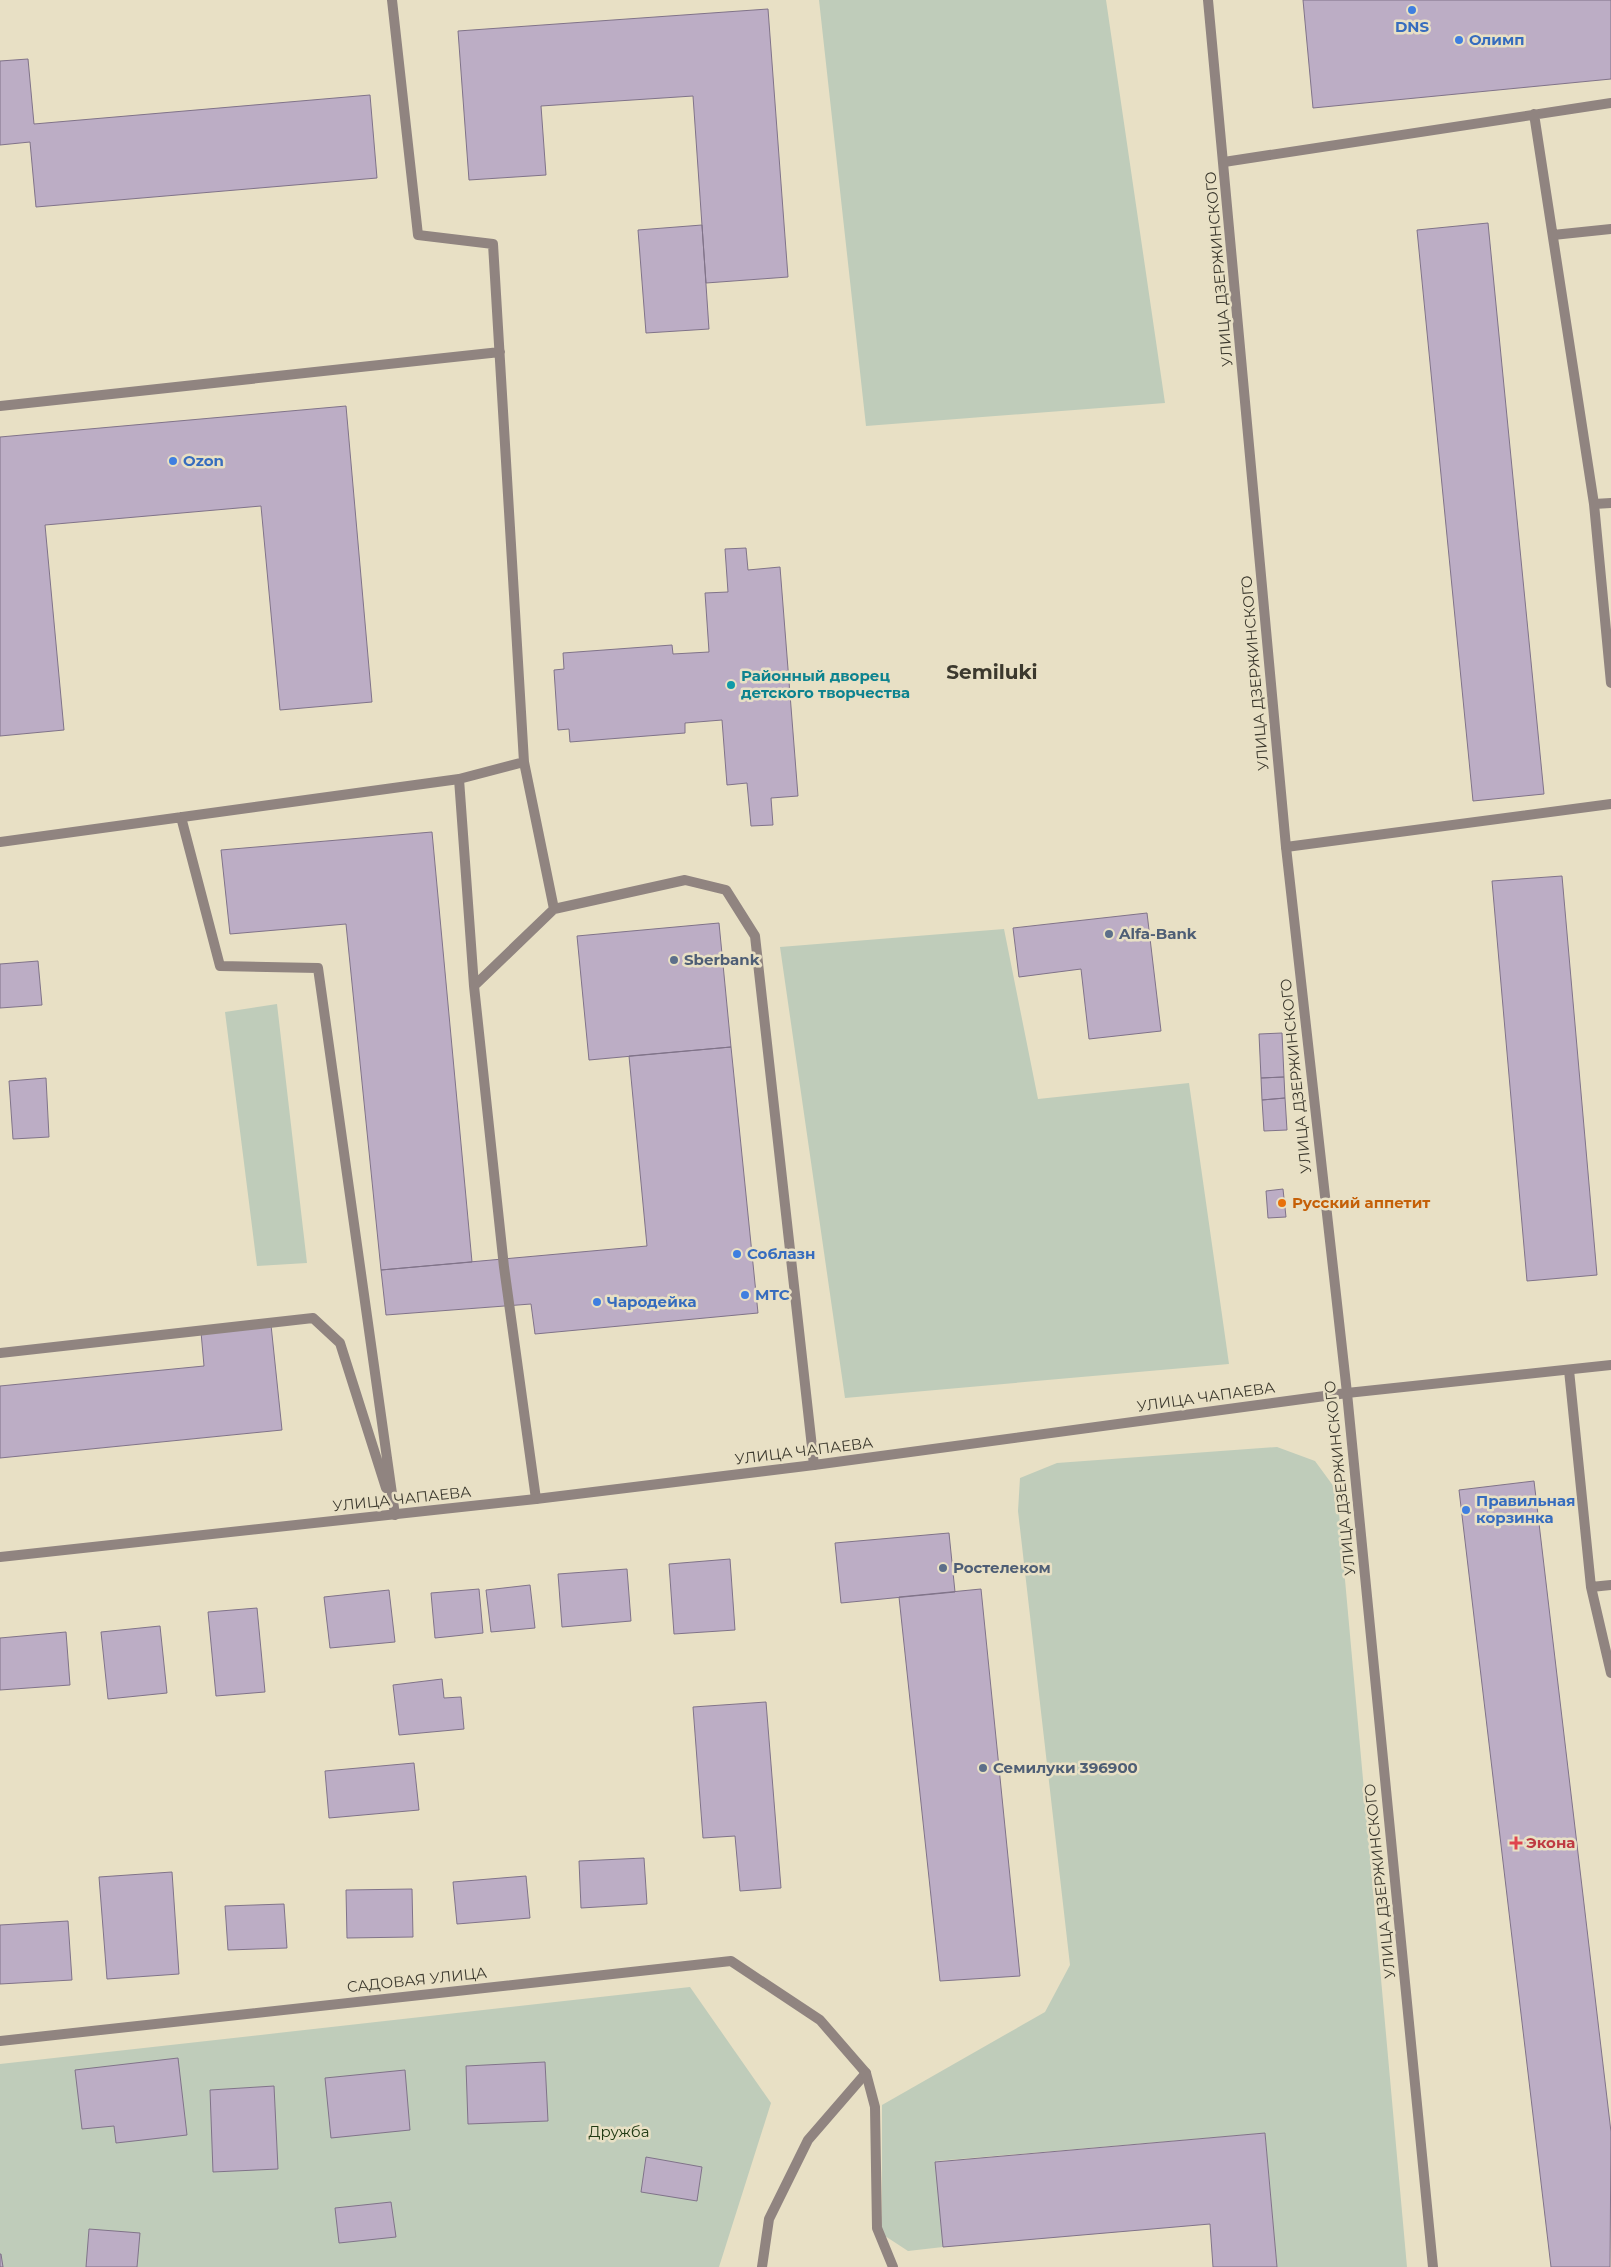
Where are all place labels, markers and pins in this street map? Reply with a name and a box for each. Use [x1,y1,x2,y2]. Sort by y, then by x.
marker: DNS [1406,4,1418,16]
place label: DNS [1395,17,1429,36]
place label: Олимп [1469,30,1525,49]
marker: Олимп [1453,34,1465,46]
place label: Ozon [183,451,224,470]
marker: Ozon [167,455,179,467]
place label: Районный дворец детского творчества [741,666,910,702]
marker: Районный дворец детского творчества [725,679,737,691]
place label: Alfa-Bank [1118,924,1197,943]
marker: Alfa-Bank [1103,928,1115,940]
place label: Sberbank [684,950,760,969]
marker: Sberbank [668,954,680,966]
place label: Русский аппетит [1292,1193,1430,1212]
marker: Русский аппетит [1276,1197,1288,1209]
place label: Соблазн [747,1244,815,1263]
marker: Соблазн [731,1248,743,1260]
place label: МТС [755,1285,790,1304]
marker: МТС [739,1289,751,1301]
place label: Чародейка [607,1292,696,1311]
marker: Чародейка [591,1296,603,1308]
place label: Правильная корзинка [1476,1491,1575,1527]
marker: Правильная корзинка [1460,1504,1472,1516]
place label: Ростелеком [953,1558,1051,1577]
marker: Ростелеком [937,1562,949,1574]
place label: Семилуки 396900 [993,1758,1138,1777]
marker: Семилуки 396900 [977,1762,989,1774]
place label: Экона [1526,1833,1575,1852]
marker: Экона [1510,1837,1522,1849]

